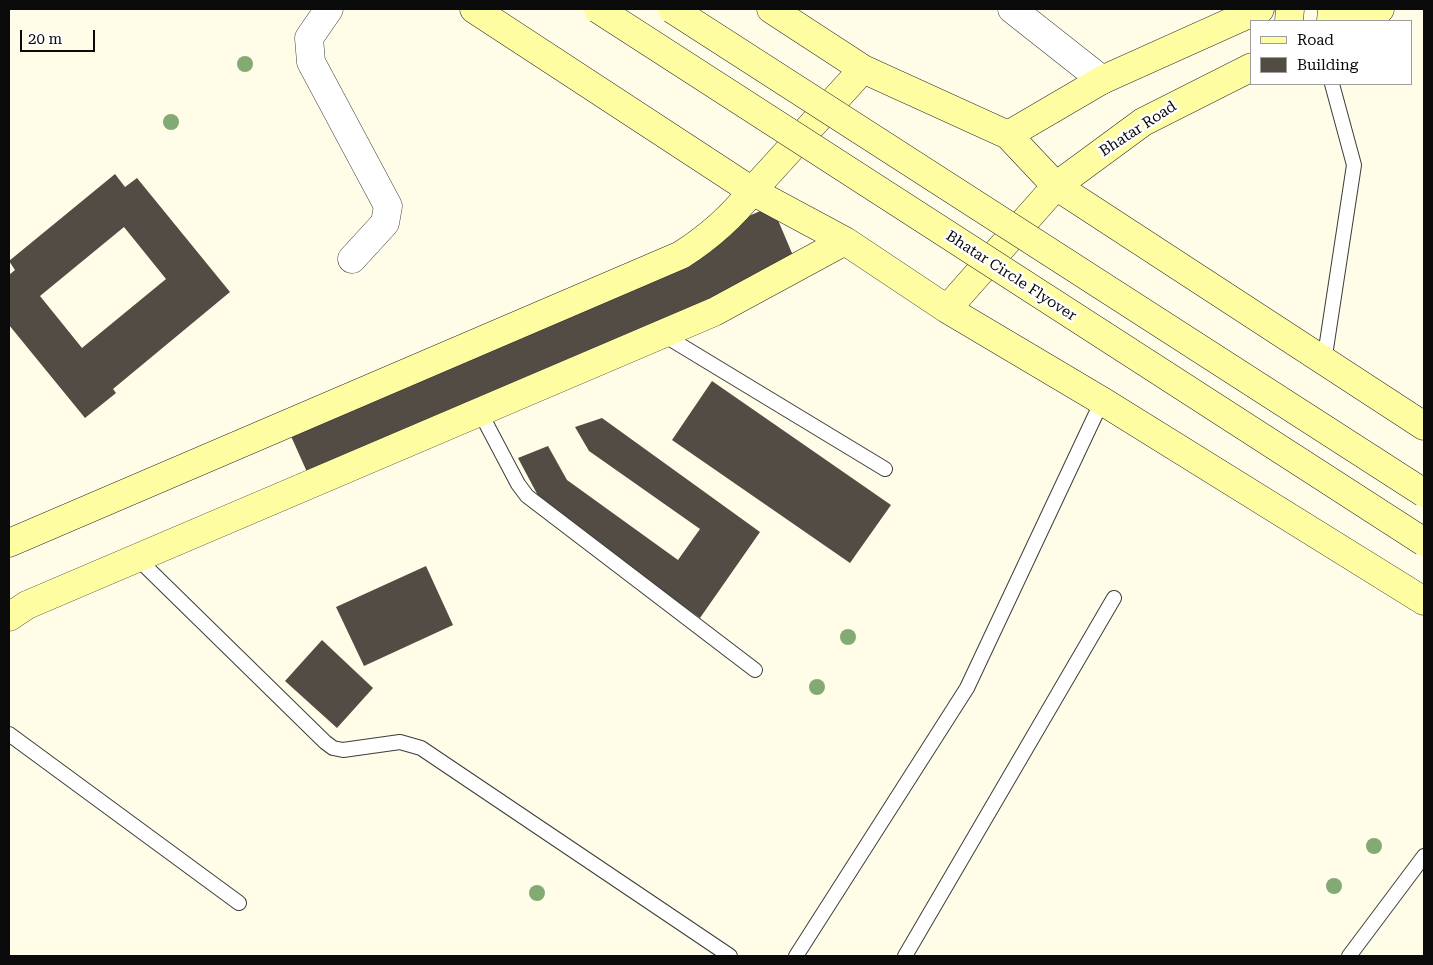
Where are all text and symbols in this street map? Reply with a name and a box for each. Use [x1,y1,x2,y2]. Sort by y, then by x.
scale bar [22,20,98,52]
legend [1250,20,1413,85]
text: 20 m [28,30,62,48]
text: Road [1297,31,1334,49]
text: Building [1297,56,1358,74]
street label: Bhatar Road [1096,97,1180,161]
street label: Bhatar Circle Flyover [942,227,1080,325]

